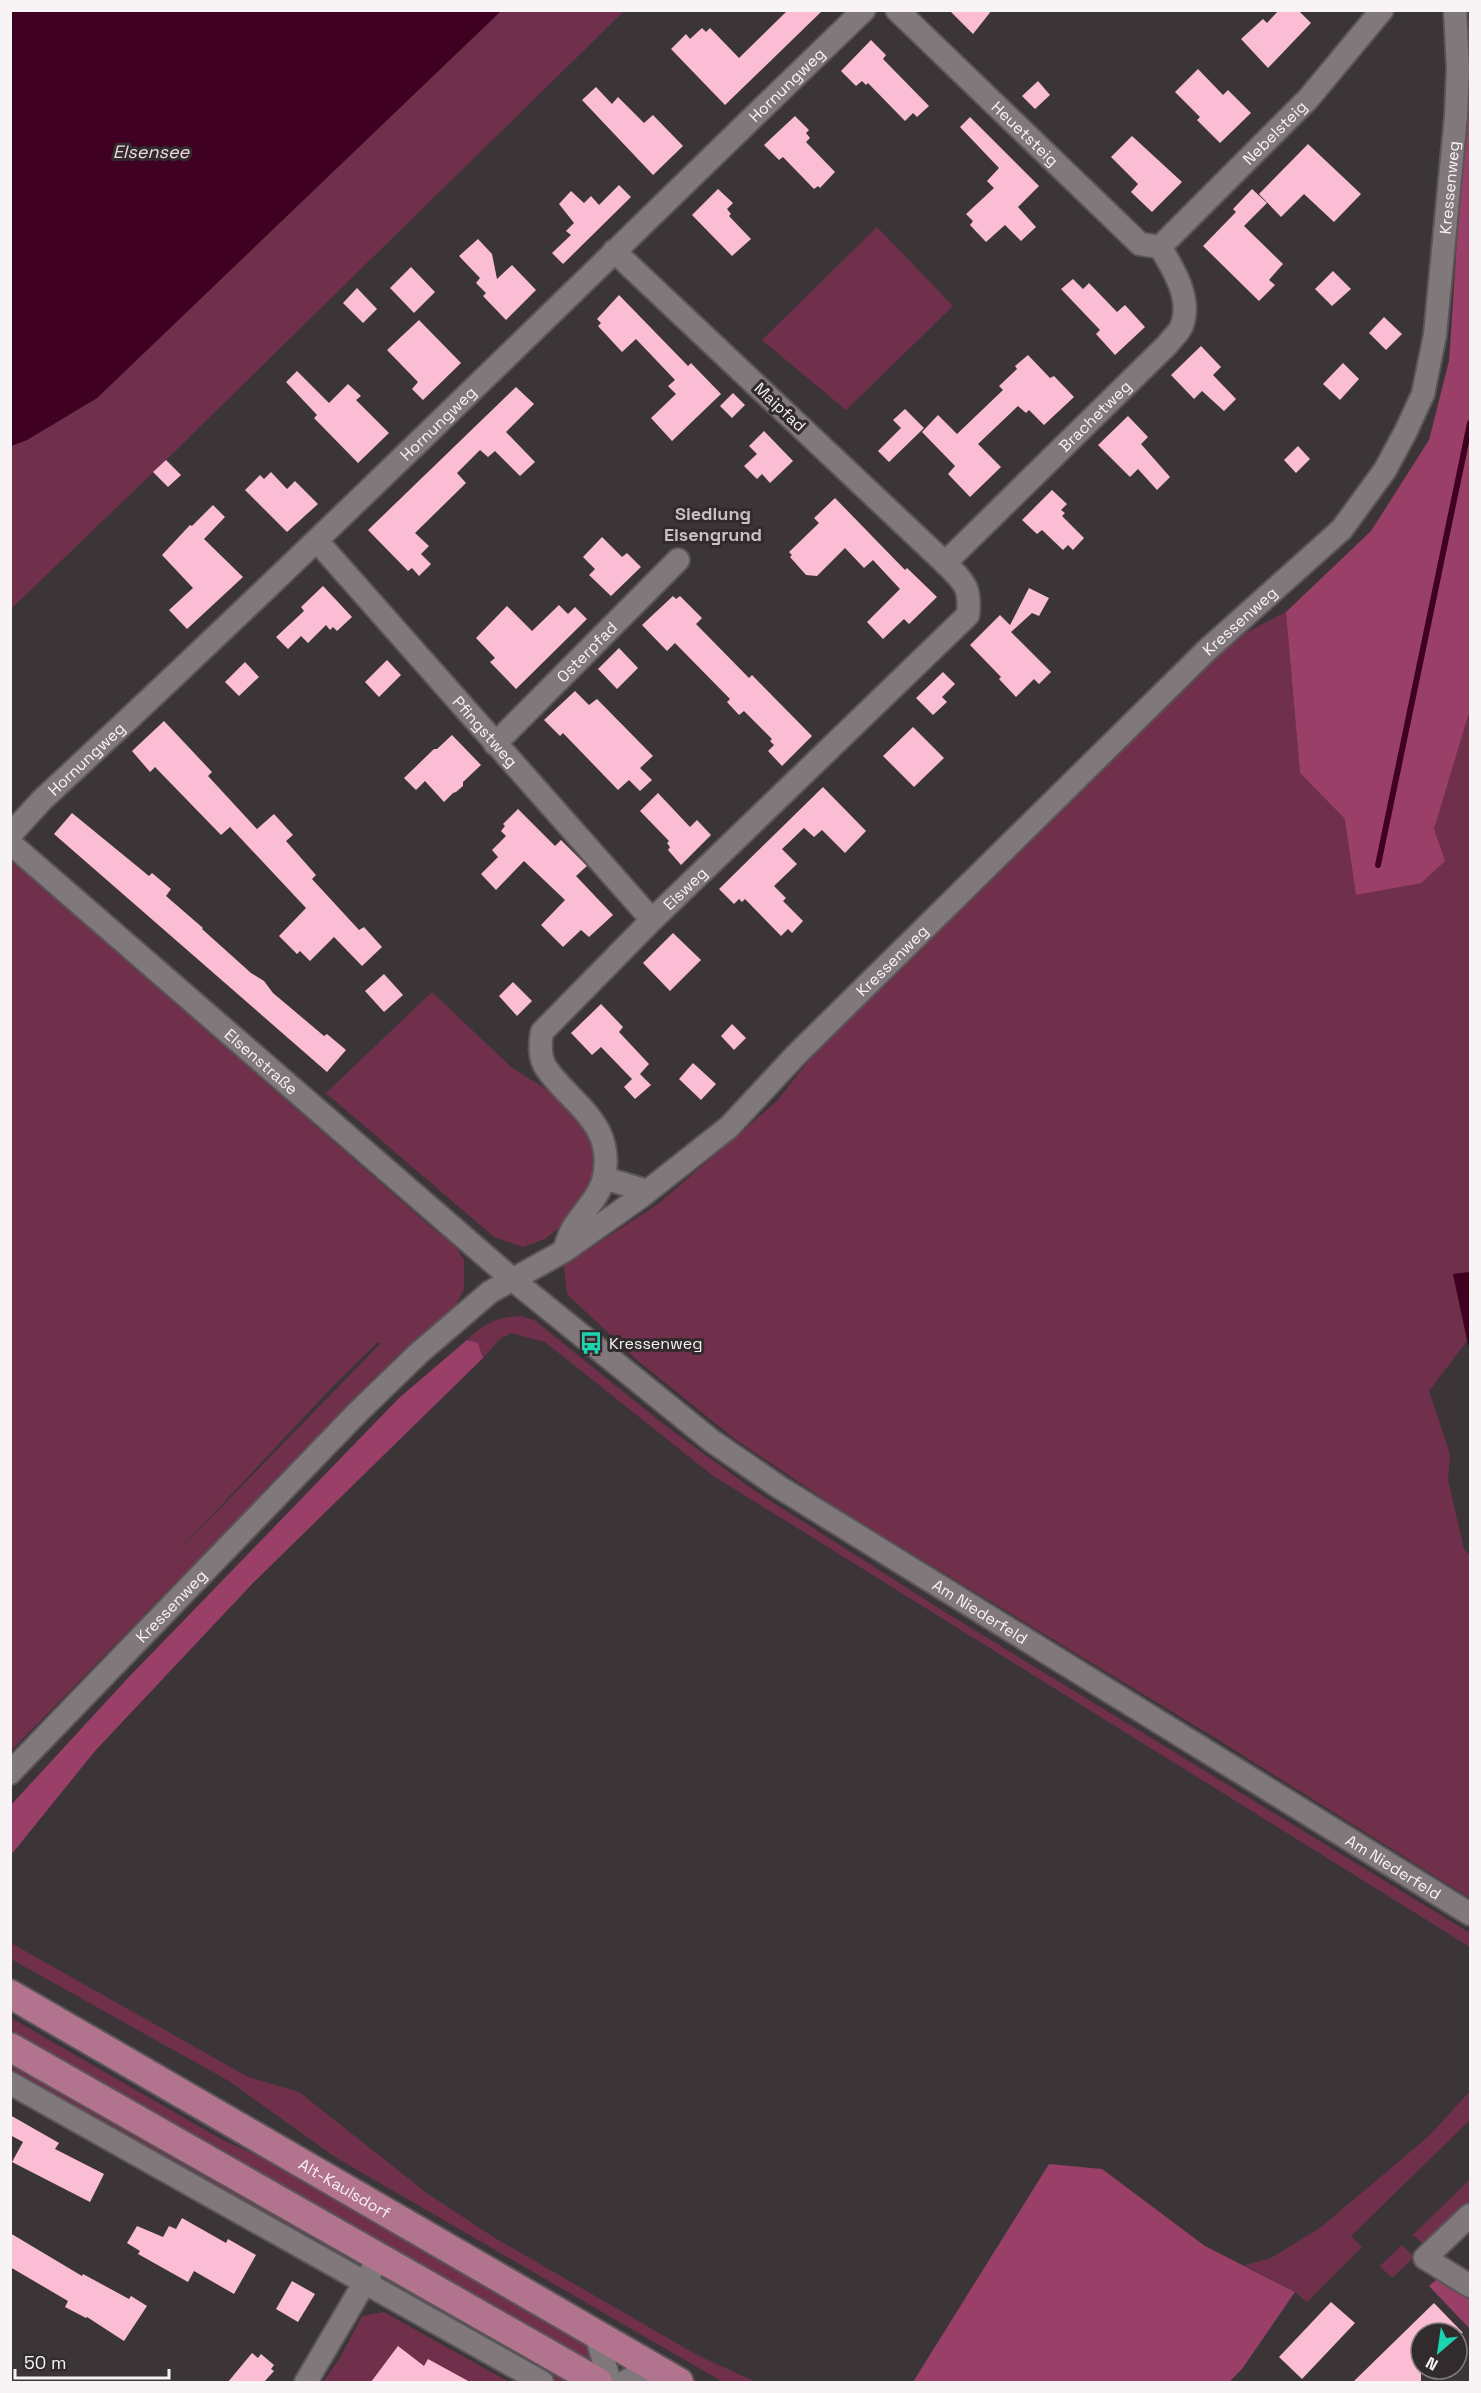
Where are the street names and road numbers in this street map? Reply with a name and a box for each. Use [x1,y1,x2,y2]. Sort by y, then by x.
street label: Hornungweg [744,43,829,127]
street label: Heuetsteig [987,96,1063,171]
street label: Nebelsteig [1238,96,1311,169]
street label: Kressenweg [1434,140,1464,235]
street label: Brachetweg [1054,376,1136,456]
street label: Maipfad [750,378,810,436]
street label: Hornungweg [395,381,481,465]
street label: Kressenweg [1198,582,1281,660]
street label: Osterpfad [552,617,622,687]
street label: Pfingstweg [448,691,522,771]
street label: Hornungweg [43,717,129,800]
street label: Eisweg [658,862,711,915]
street label: Kressenweg [851,920,933,1001]
street label: Elsenstraße [220,1024,303,1099]
street label: Kressenweg [131,1565,211,1647]
street label: Am Niederfeld [929,1574,1032,1649]
street label: Am Niederfeld [1342,1829,1445,1904]
street label: Alt-Kaulsdorf [295,2153,394,2223]

